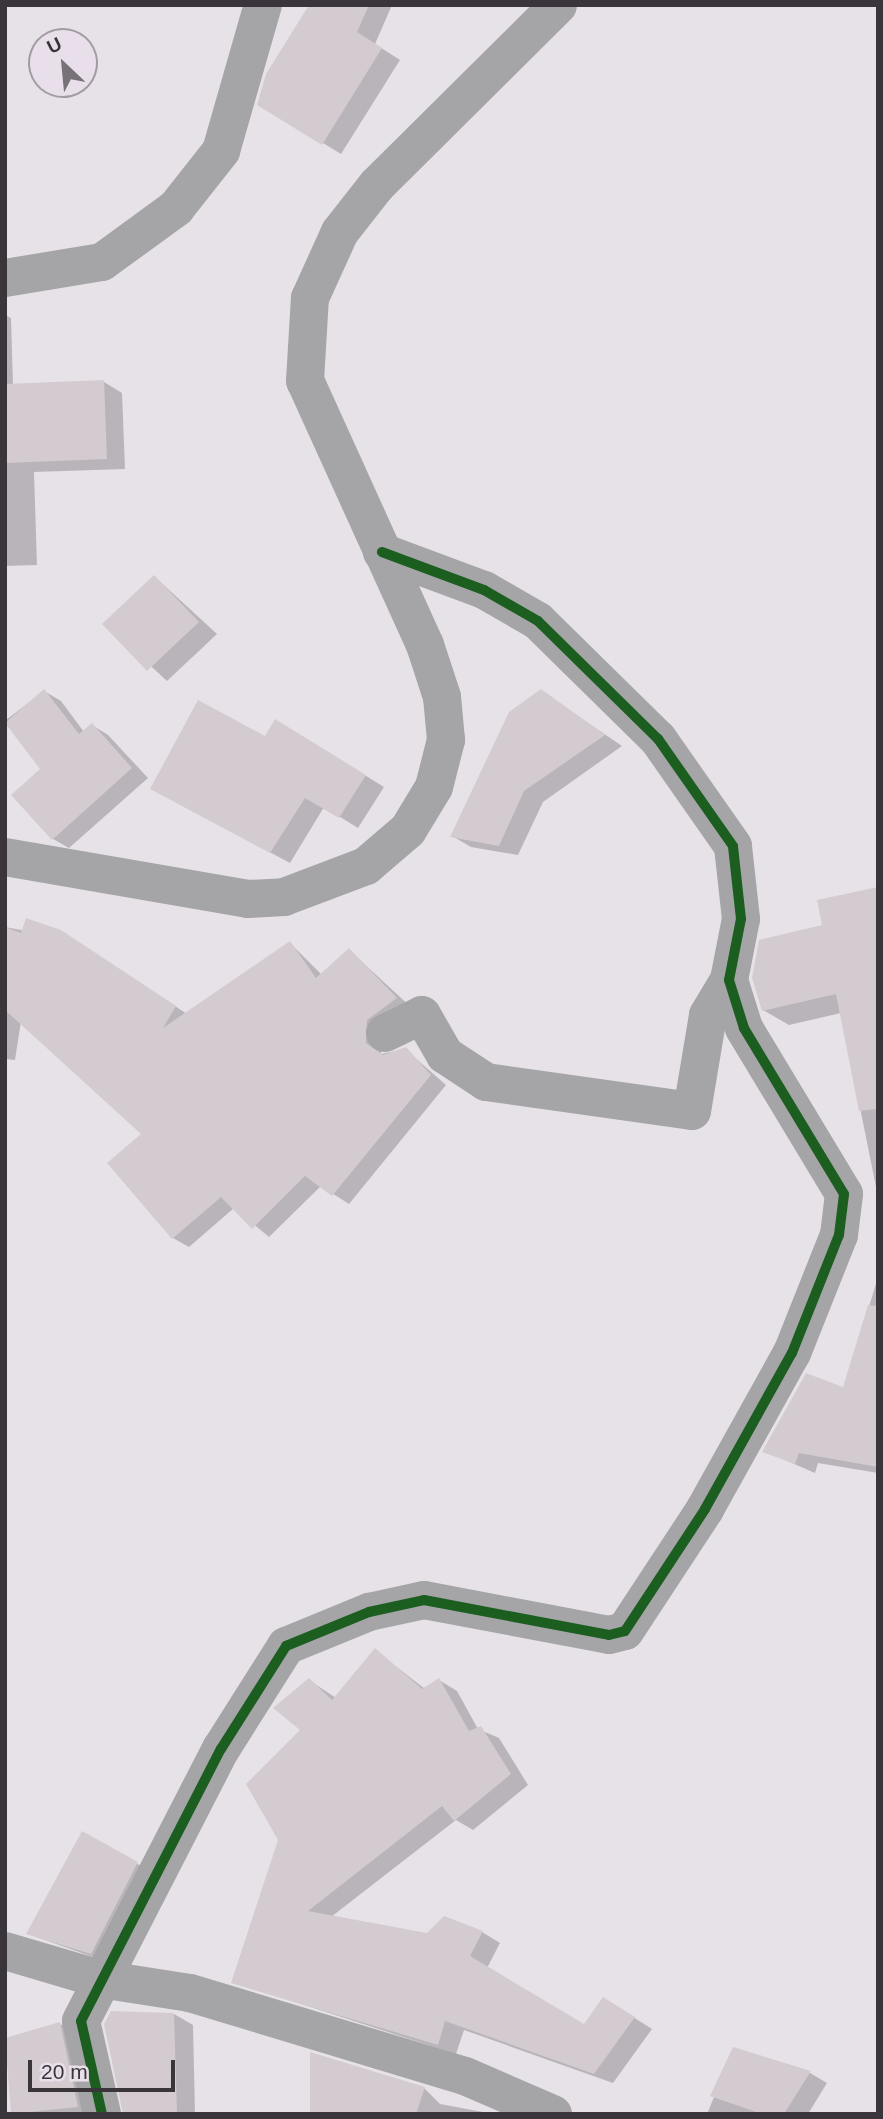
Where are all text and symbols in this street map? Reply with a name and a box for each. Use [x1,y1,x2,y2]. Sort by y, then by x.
north arrow [28,28,98,98]
text: U [44,33,65,58]
scale bar [32,2046,178,2090]
text: 20 m [41,2060,88,2083]

